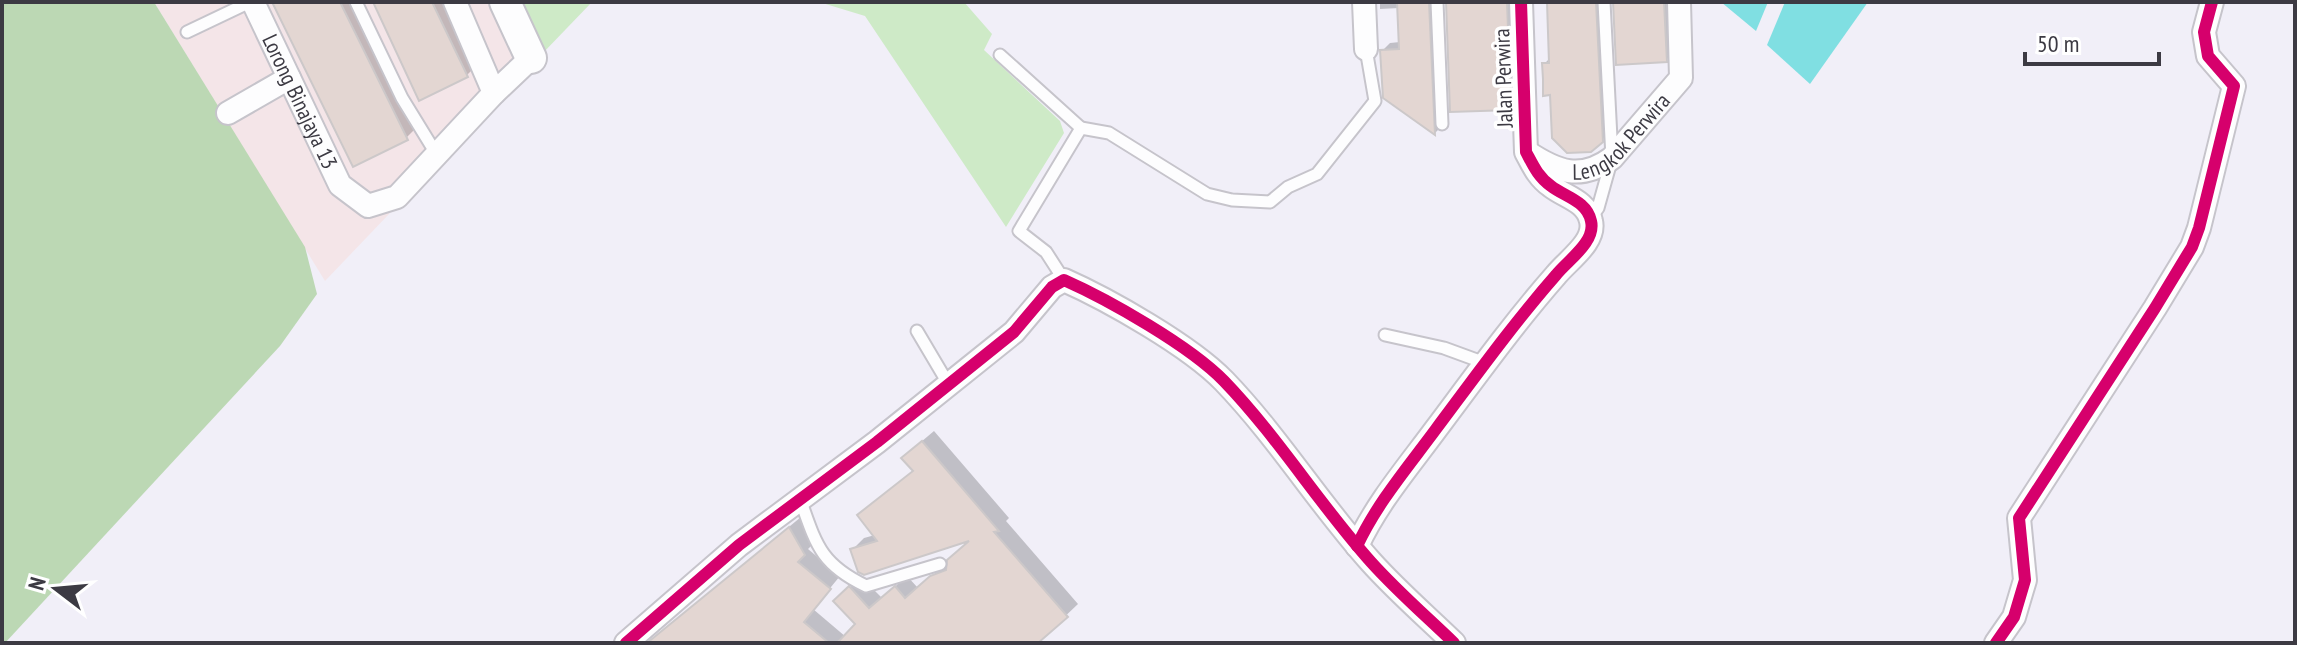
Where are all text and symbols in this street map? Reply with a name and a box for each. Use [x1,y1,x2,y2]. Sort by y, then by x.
scale bar [2025,16,2159,66]
street label: Jalan Perwira [1487,28,1519,129]
text: 50 m [2037,28,2079,59]
street label: Lorong Binajaya 13 [256,29,344,173]
street label: Lengkok Perwira [1572,87,1676,186]
north arrow [16,549,96,629]
text: N [22,574,52,593]

